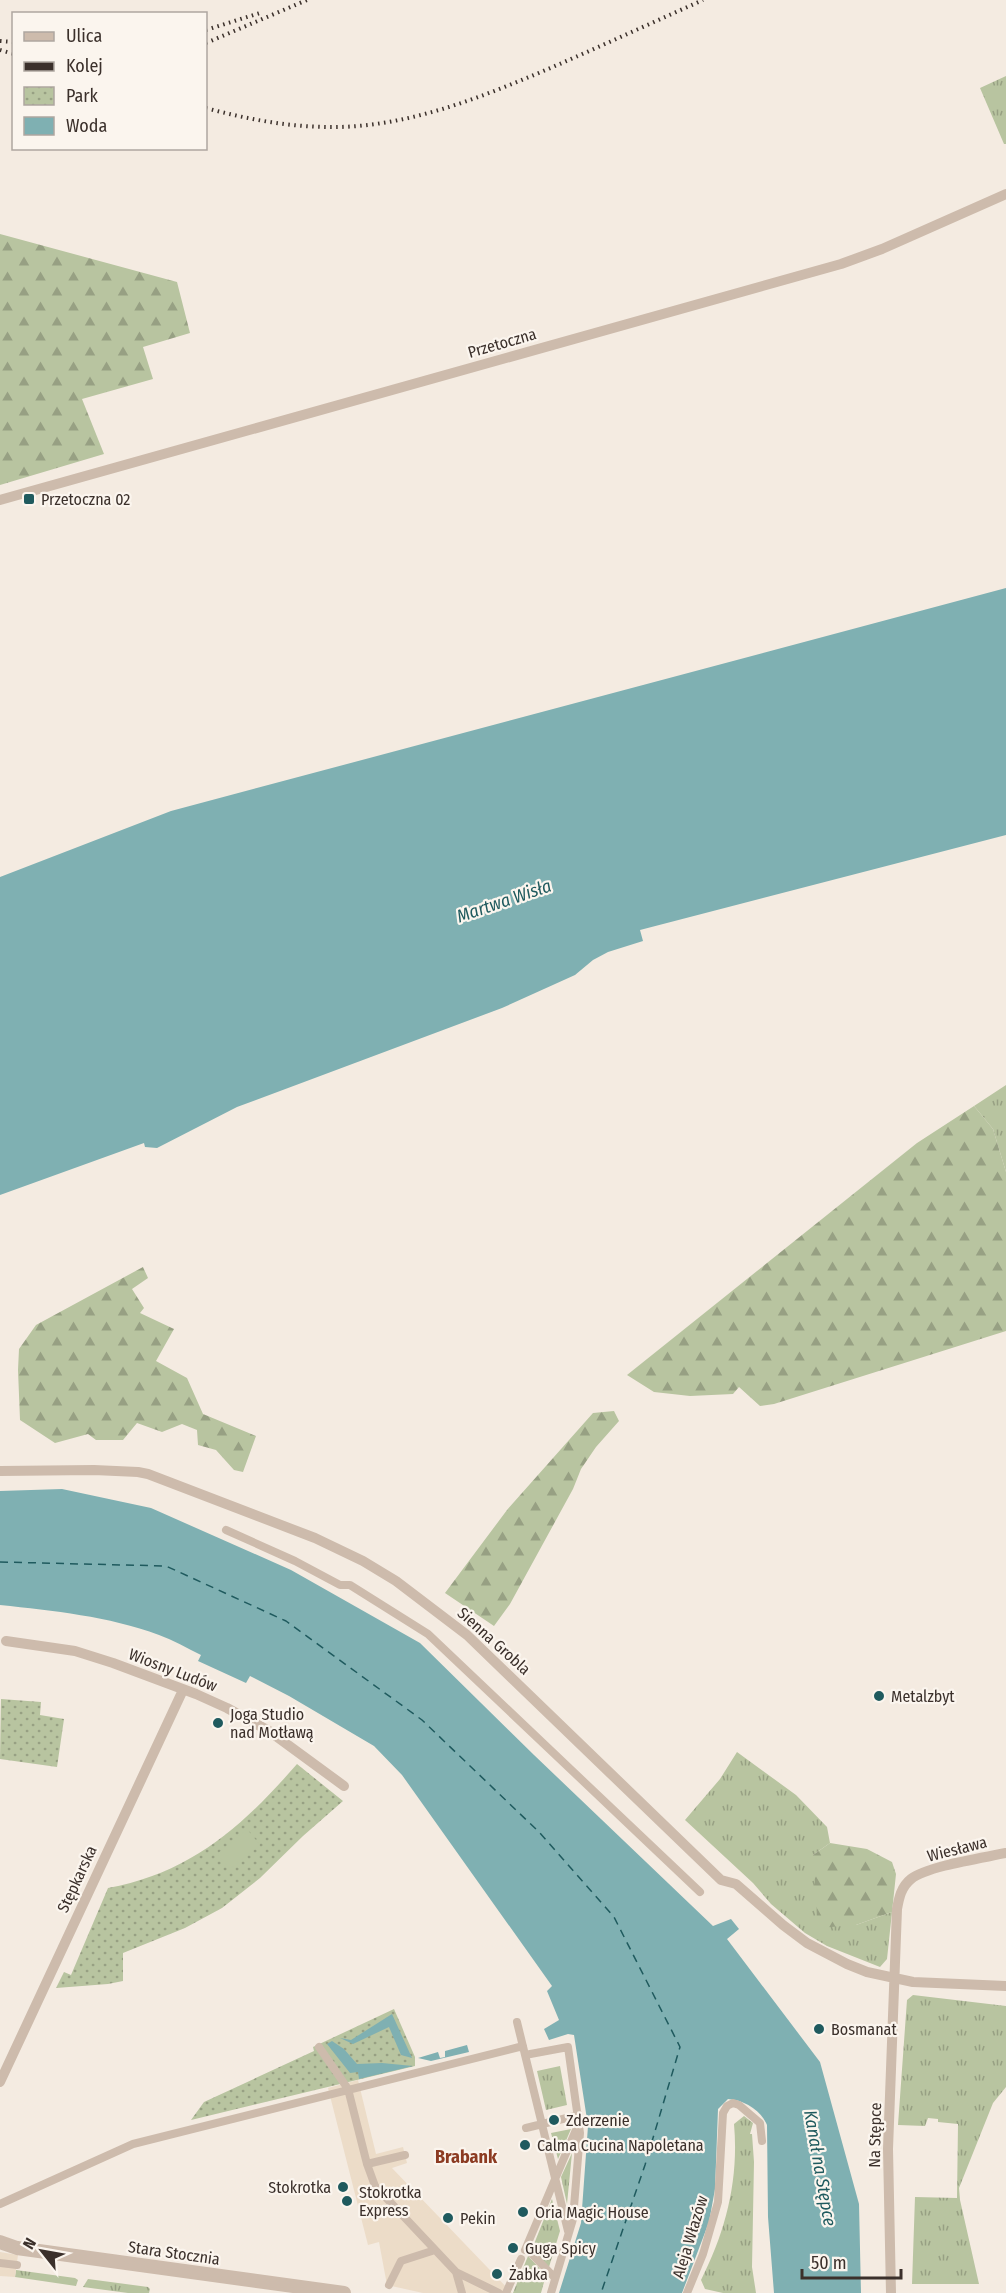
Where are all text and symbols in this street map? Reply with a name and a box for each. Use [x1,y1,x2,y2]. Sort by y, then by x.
legend [12,12,207,150]
text: Ulica [66,25,102,47]
text: Kolej [66,55,103,77]
text: Park [66,85,99,107]
text: Woda [66,115,107,137]
street label: Przetoczna [466,324,539,362]
place label: Przetoczna 02 [41,490,130,509]
marker: Przetoczna 02 [22,492,36,506]
water label: Martwa Wisła [454,875,554,927]
street label: Sienna Grobla [454,1603,534,1679]
street label: Wiosny Ludów [126,1644,220,1696]
place label: Metalzbyt [891,1687,955,1706]
marker: Metalzbyt [872,1689,886,1703]
place label: Joga Studio nad Motławą [230,1705,314,1743]
marker: Joga Studio nad Motławą [211,1716,225,1730]
street label: Wiesława [925,1832,989,1866]
street label: Stępkarska [53,1842,101,1915]
place label: Bosmanat [831,2020,897,2039]
marker: Bosmanat [812,2022,826,2036]
street label: Na Stępce [865,2102,885,2168]
water label: Kanał na Stępce [799,2108,841,2228]
place label: Zderzenie [566,2111,630,2130]
marker: Zderzenie [547,2113,561,2127]
place label: Calma Cucina Napoletana [537,2136,704,2155]
marker: Calma Cucina Napoletana [518,2138,532,2152]
district label: Brabank [435,2146,498,2168]
place label: Stokrotka [268,2178,331,2197]
marker: Stokrotka [336,2180,350,2194]
place label: Stokrotka Express [359,2183,422,2220]
street label: Aleja Włazów [668,2193,712,2281]
marker: Stokrotka Express [340,2194,354,2208]
place label: Oria Magic House [535,2203,649,2222]
marker: Oria Magic House [516,2205,530,2219]
place label: Pekin [460,2209,496,2228]
marker: Pekin [441,2211,455,2225]
north arrow [12,2221,72,2281]
text: N [19,2235,40,2253]
street label: Stara Stocznia [127,2237,221,2269]
place label: Guga Spicy [525,2239,597,2258]
marker: Guga Spicy [506,2241,520,2255]
scale bar [802,2242,901,2280]
text: 50 m [811,2252,847,2274]
place label: Żabka [509,2265,548,2284]
marker: Żabka [490,2267,504,2281]

